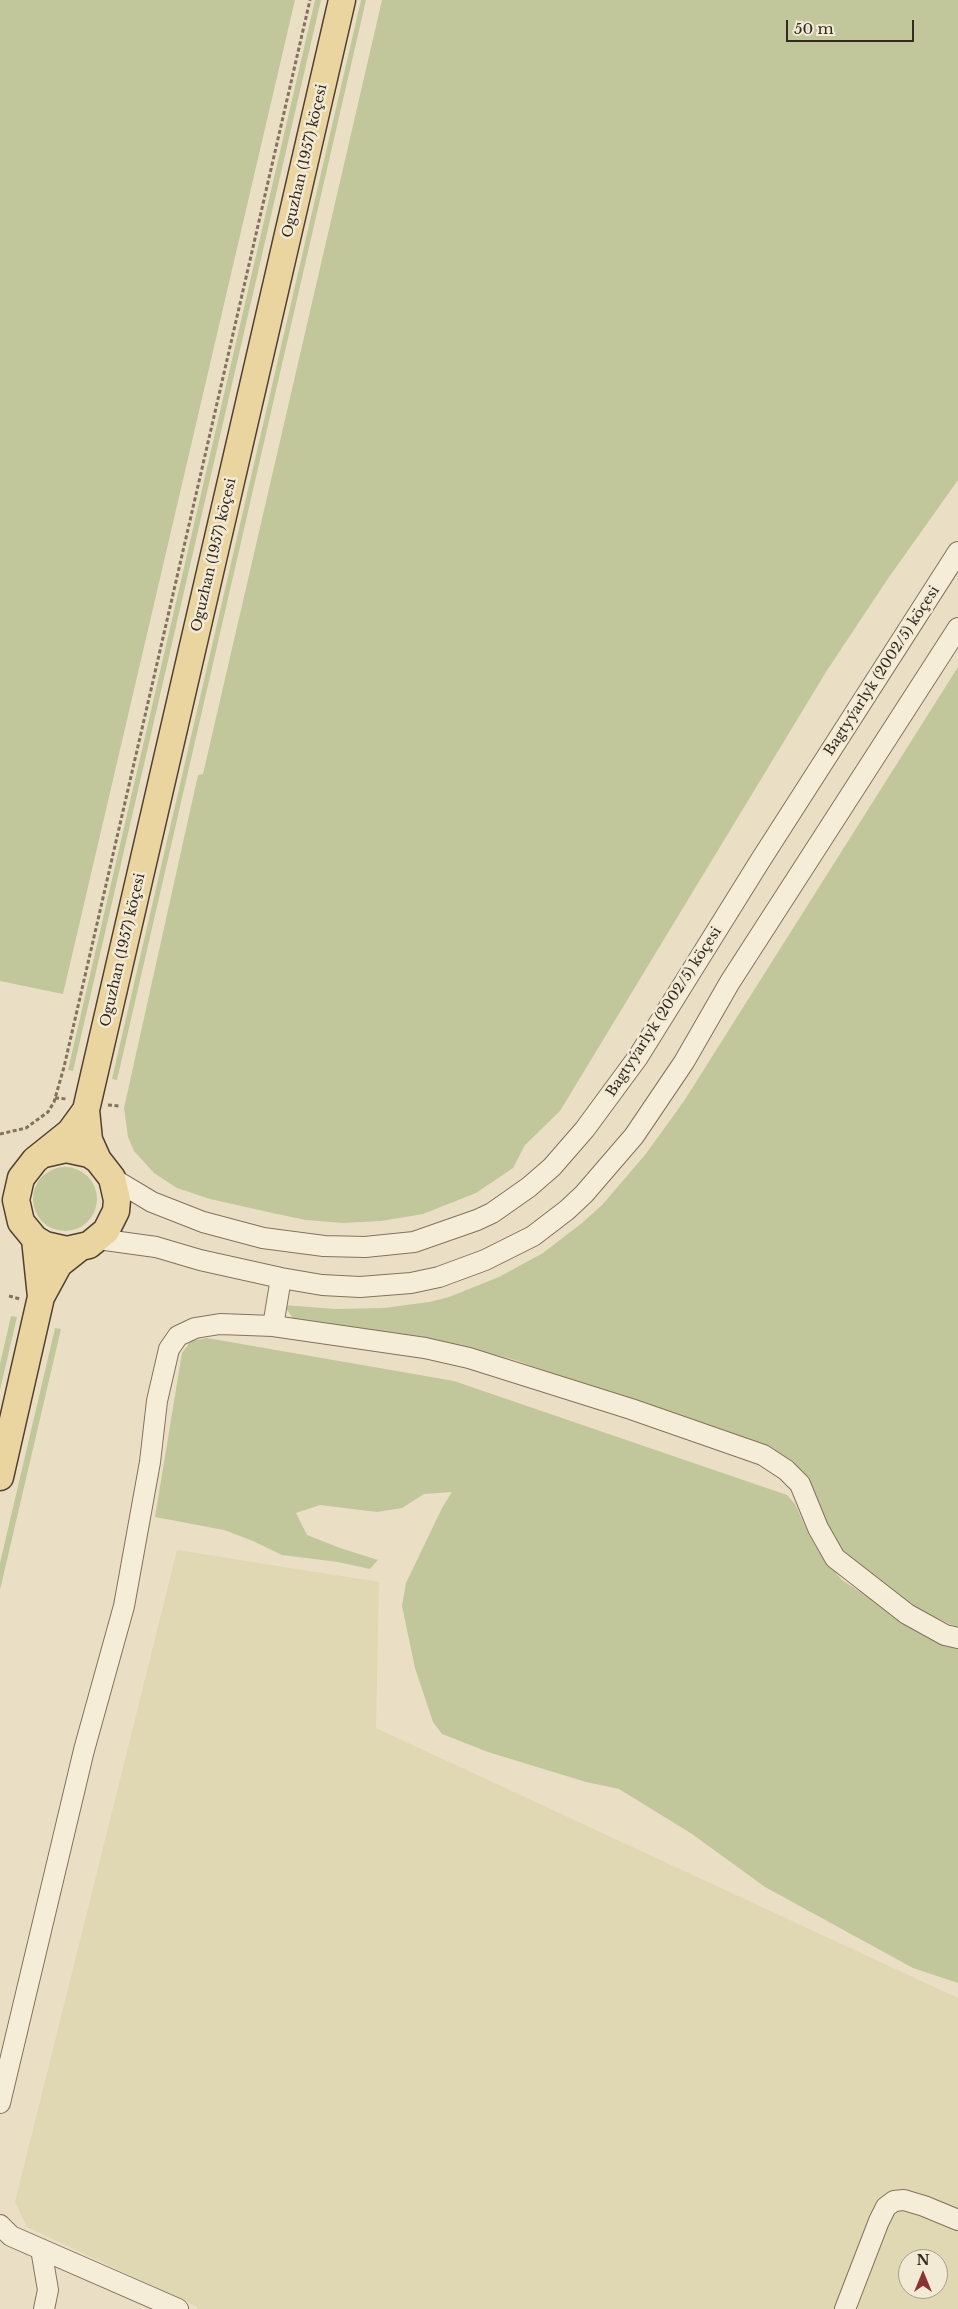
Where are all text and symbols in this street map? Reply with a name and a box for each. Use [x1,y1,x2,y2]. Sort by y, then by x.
scale bar [788,10,916,42]
text: 50 m [794,19,834,38]
street label: Oguzhan (1957) köçesi [279,83,331,239]
street label: Oguzhan (1957) köçesi [188,477,240,633]
street label: Bagtyýarlyk (2002/5) köçesi [821,583,943,759]
street label: Oguzhan (1957) köçesi [97,872,149,1028]
street label: Bagtyýarlyk (2002/5) köçesi [603,924,725,1100]
north arrow [898,2249,948,2299]
text: N [916,2251,930,2269]

